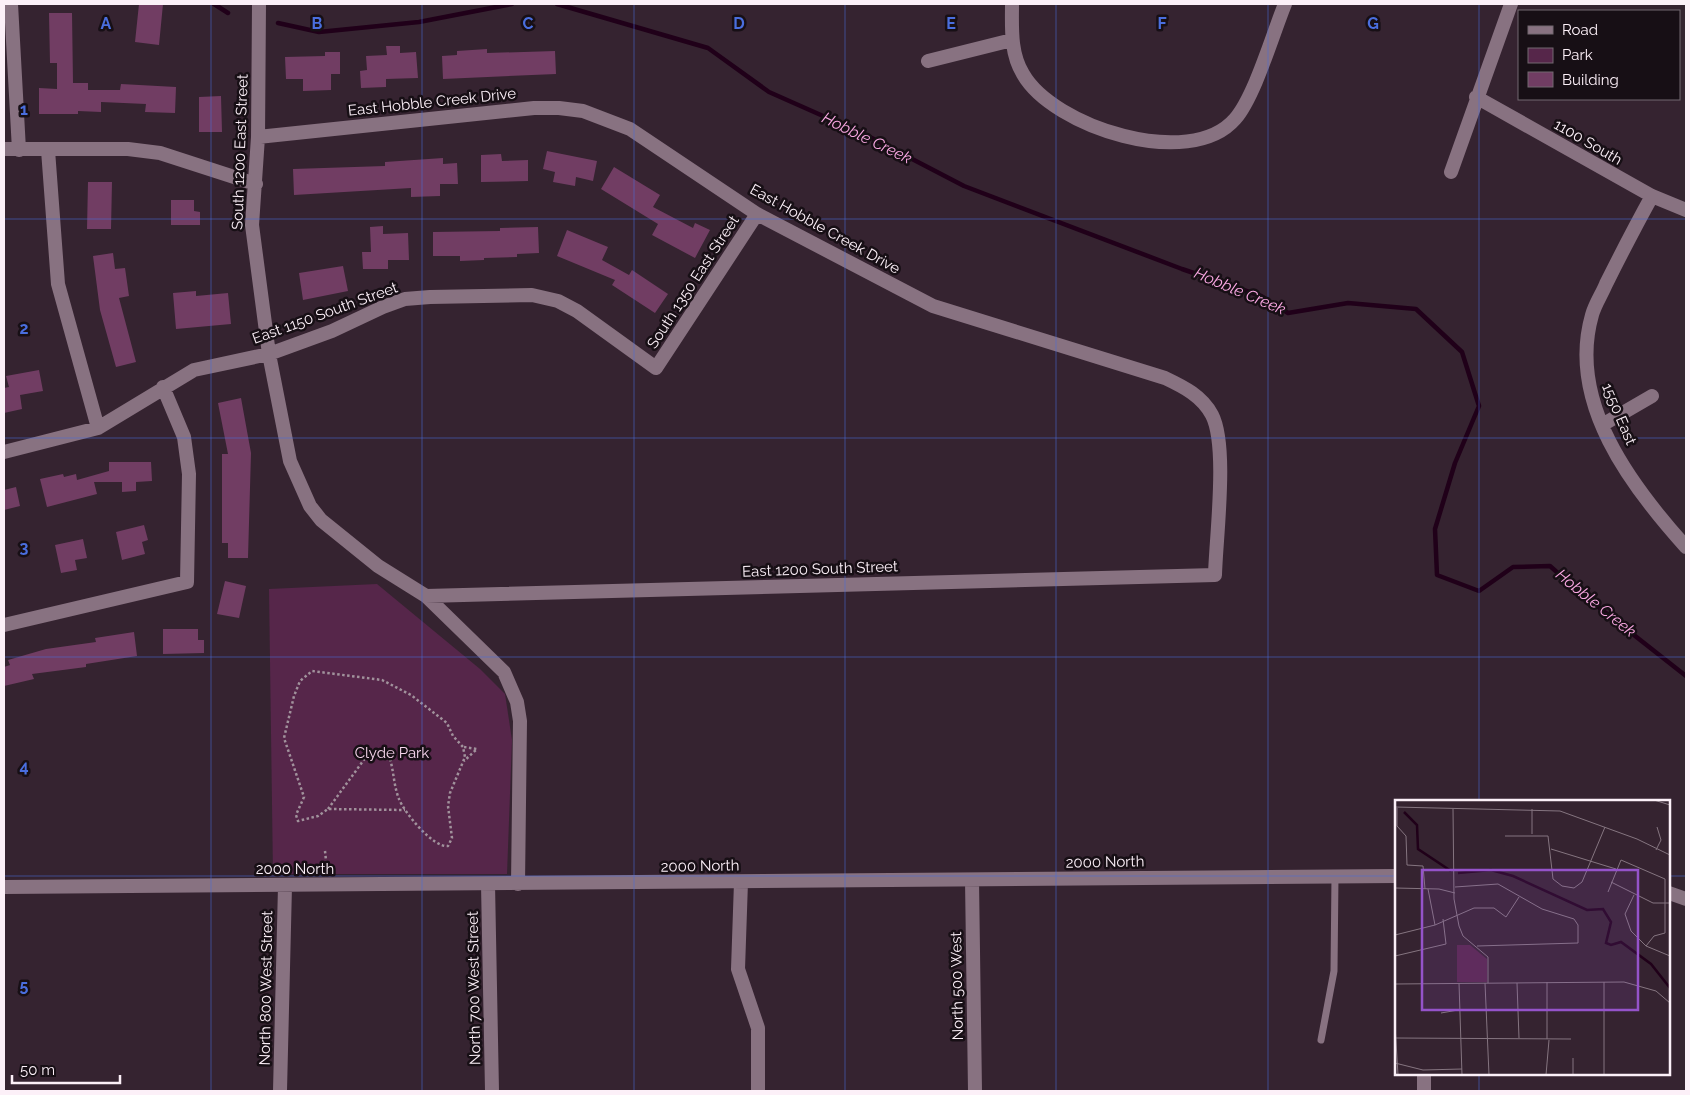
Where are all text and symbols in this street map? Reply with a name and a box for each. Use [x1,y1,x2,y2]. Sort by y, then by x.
legend [1518,10,1680,100]
text: A [101,14,112,33]
text: B [312,14,323,33]
text: C [523,14,534,33]
text: D [733,14,745,33]
text: E [946,14,956,33]
text: F [1157,14,1167,33]
text: G [1367,14,1379,33]
text: Road [1562,21,1598,39]
text: Park [1562,46,1593,64]
text: Building [1562,71,1619,89]
street label: South 1200 East Street [228,74,252,230]
street label: East Hobble Creek Drive [347,84,517,120]
text: 1 [20,100,28,119]
water label: Hobble Creek [819,108,915,168]
street label: 1100 South [1551,115,1625,169]
street label: East Hobble Creek Drive [747,180,903,278]
street label: South 1350 East Street [643,212,743,352]
water label: Hobble Creek [1191,263,1289,319]
street label: East 1150 South Street [250,278,400,348]
text: 2 [19,319,29,338]
street label: 1550 East [1598,380,1640,448]
text: 3 [20,538,29,557]
street label: East 1200 South Street [742,557,898,581]
water label: Hobble Creek [1552,565,1640,641]
park label: Clyde Park [355,744,429,762]
text: 4 [19,757,29,776]
inset map [1395,800,1670,1075]
street label: 2000 North [1066,852,1144,872]
street label: 2000 North [661,856,739,876]
street label: 2000 North [256,860,334,878]
street label: North 800 West Street [256,910,276,1066]
street label: North 700 West Street [464,911,484,1065]
street label: North 500 West [947,931,967,1041]
text: 5 [20,976,29,995]
scale bar [12,1052,120,1084]
text: 50 m [20,1061,55,1079]

